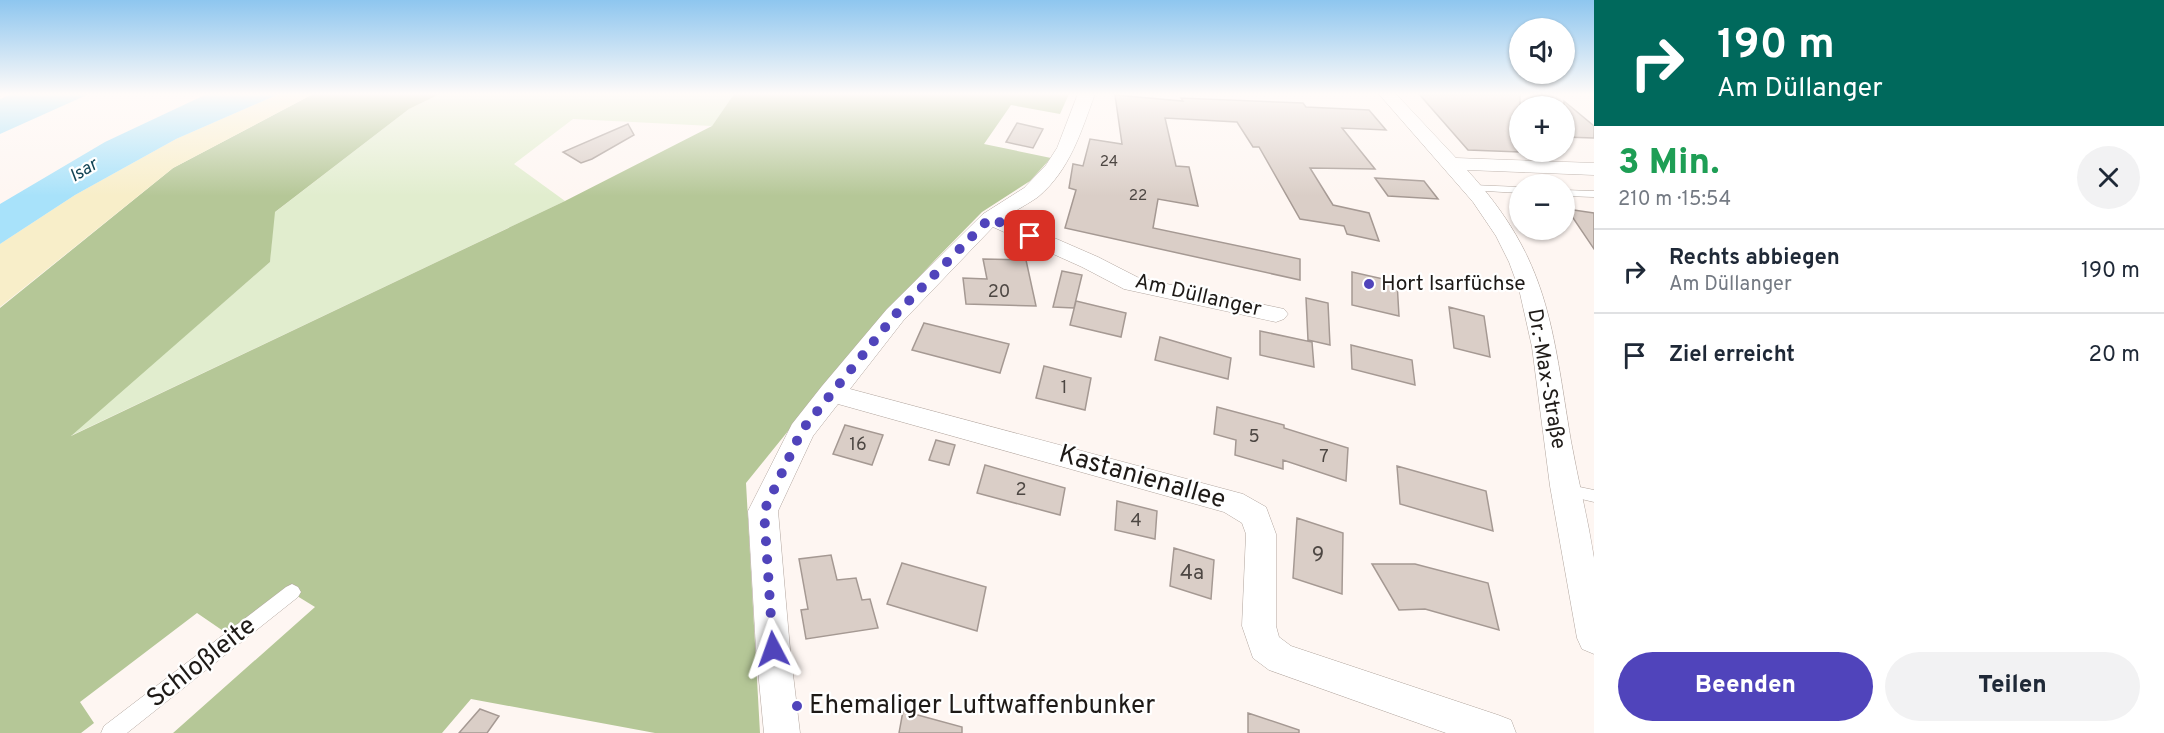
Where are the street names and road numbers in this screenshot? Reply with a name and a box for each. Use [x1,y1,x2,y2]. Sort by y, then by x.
street label: Am Düllanger [1132,268,1264,324]
street label: Dr.-Max-Straße [1520,307,1572,451]
street label: Kastanienallee [1055,438,1229,518]
street label: Schloßleite [141,610,263,716]

